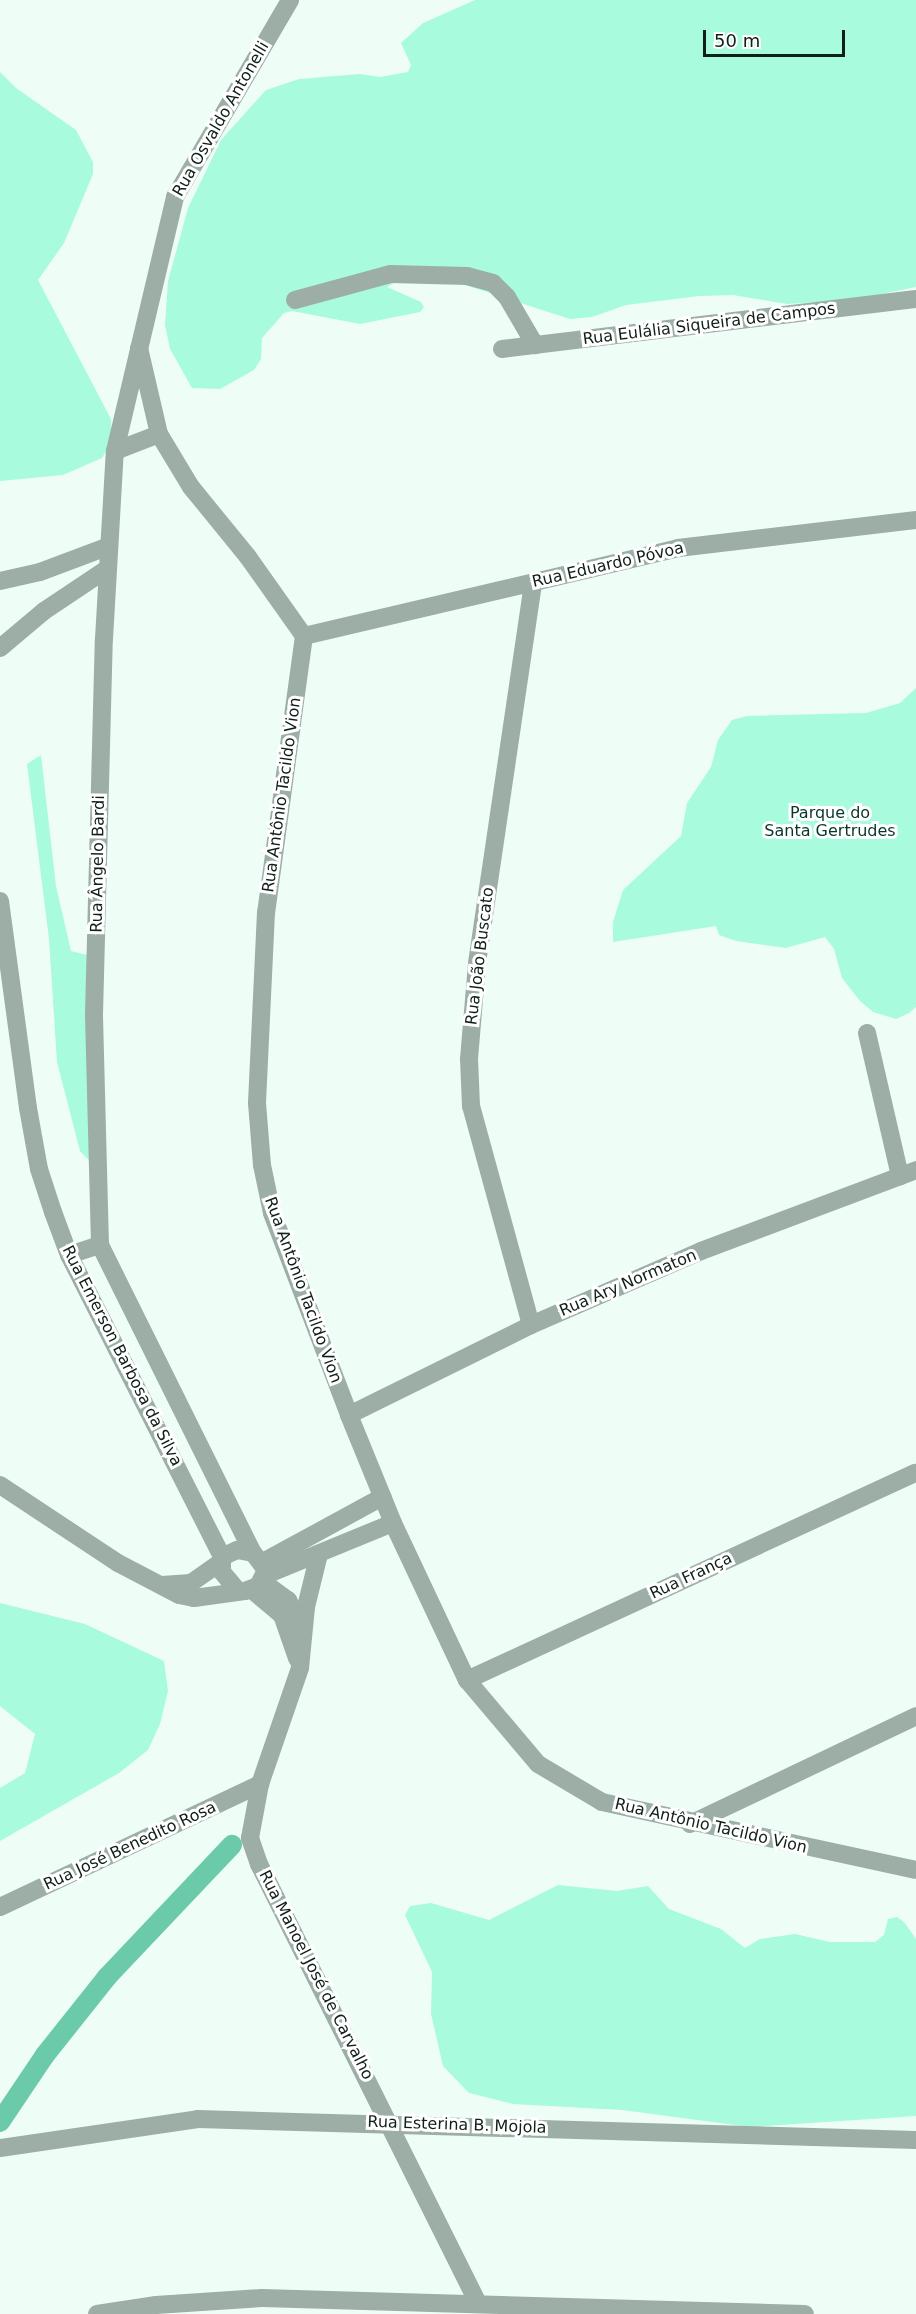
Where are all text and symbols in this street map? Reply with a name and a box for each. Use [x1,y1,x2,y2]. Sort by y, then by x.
scale bar [706,18,848,56]
text: 50 m [714,30,760,51]
street label: Rua Osvaldo Antonelli [169,38,273,200]
street label: Rua Eulália Siqueira de Campos [582,299,836,349]
street label: Rua Eduardo Póvoa [530,538,686,592]
street label: Rua Antônio Tacildo Vion [259,696,305,894]
street label: Rua Ângelo Bardi [87,795,109,933]
park label: Parque do Santa Gertrudes [764,803,896,841]
street label: Rua João Buscato [462,886,498,1026]
street label: Rua Antônio Tacildo Vion [260,1194,346,1386]
street label: Rua Emerson Barbosa da Silva [58,1243,186,1469]
street label: Rua Ary Normaton [557,1245,699,1321]
street label: Rua França [647,1549,735,1603]
street label: Rua Antônio Tacildo Vion [613,1795,809,1857]
street label: Rua José Benedito Rosa [41,1798,219,1894]
street label: Rua Manoel José de Carvalho [255,1867,377,2083]
street label: Rua Esterina B. Mojola [367,2112,547,2138]

